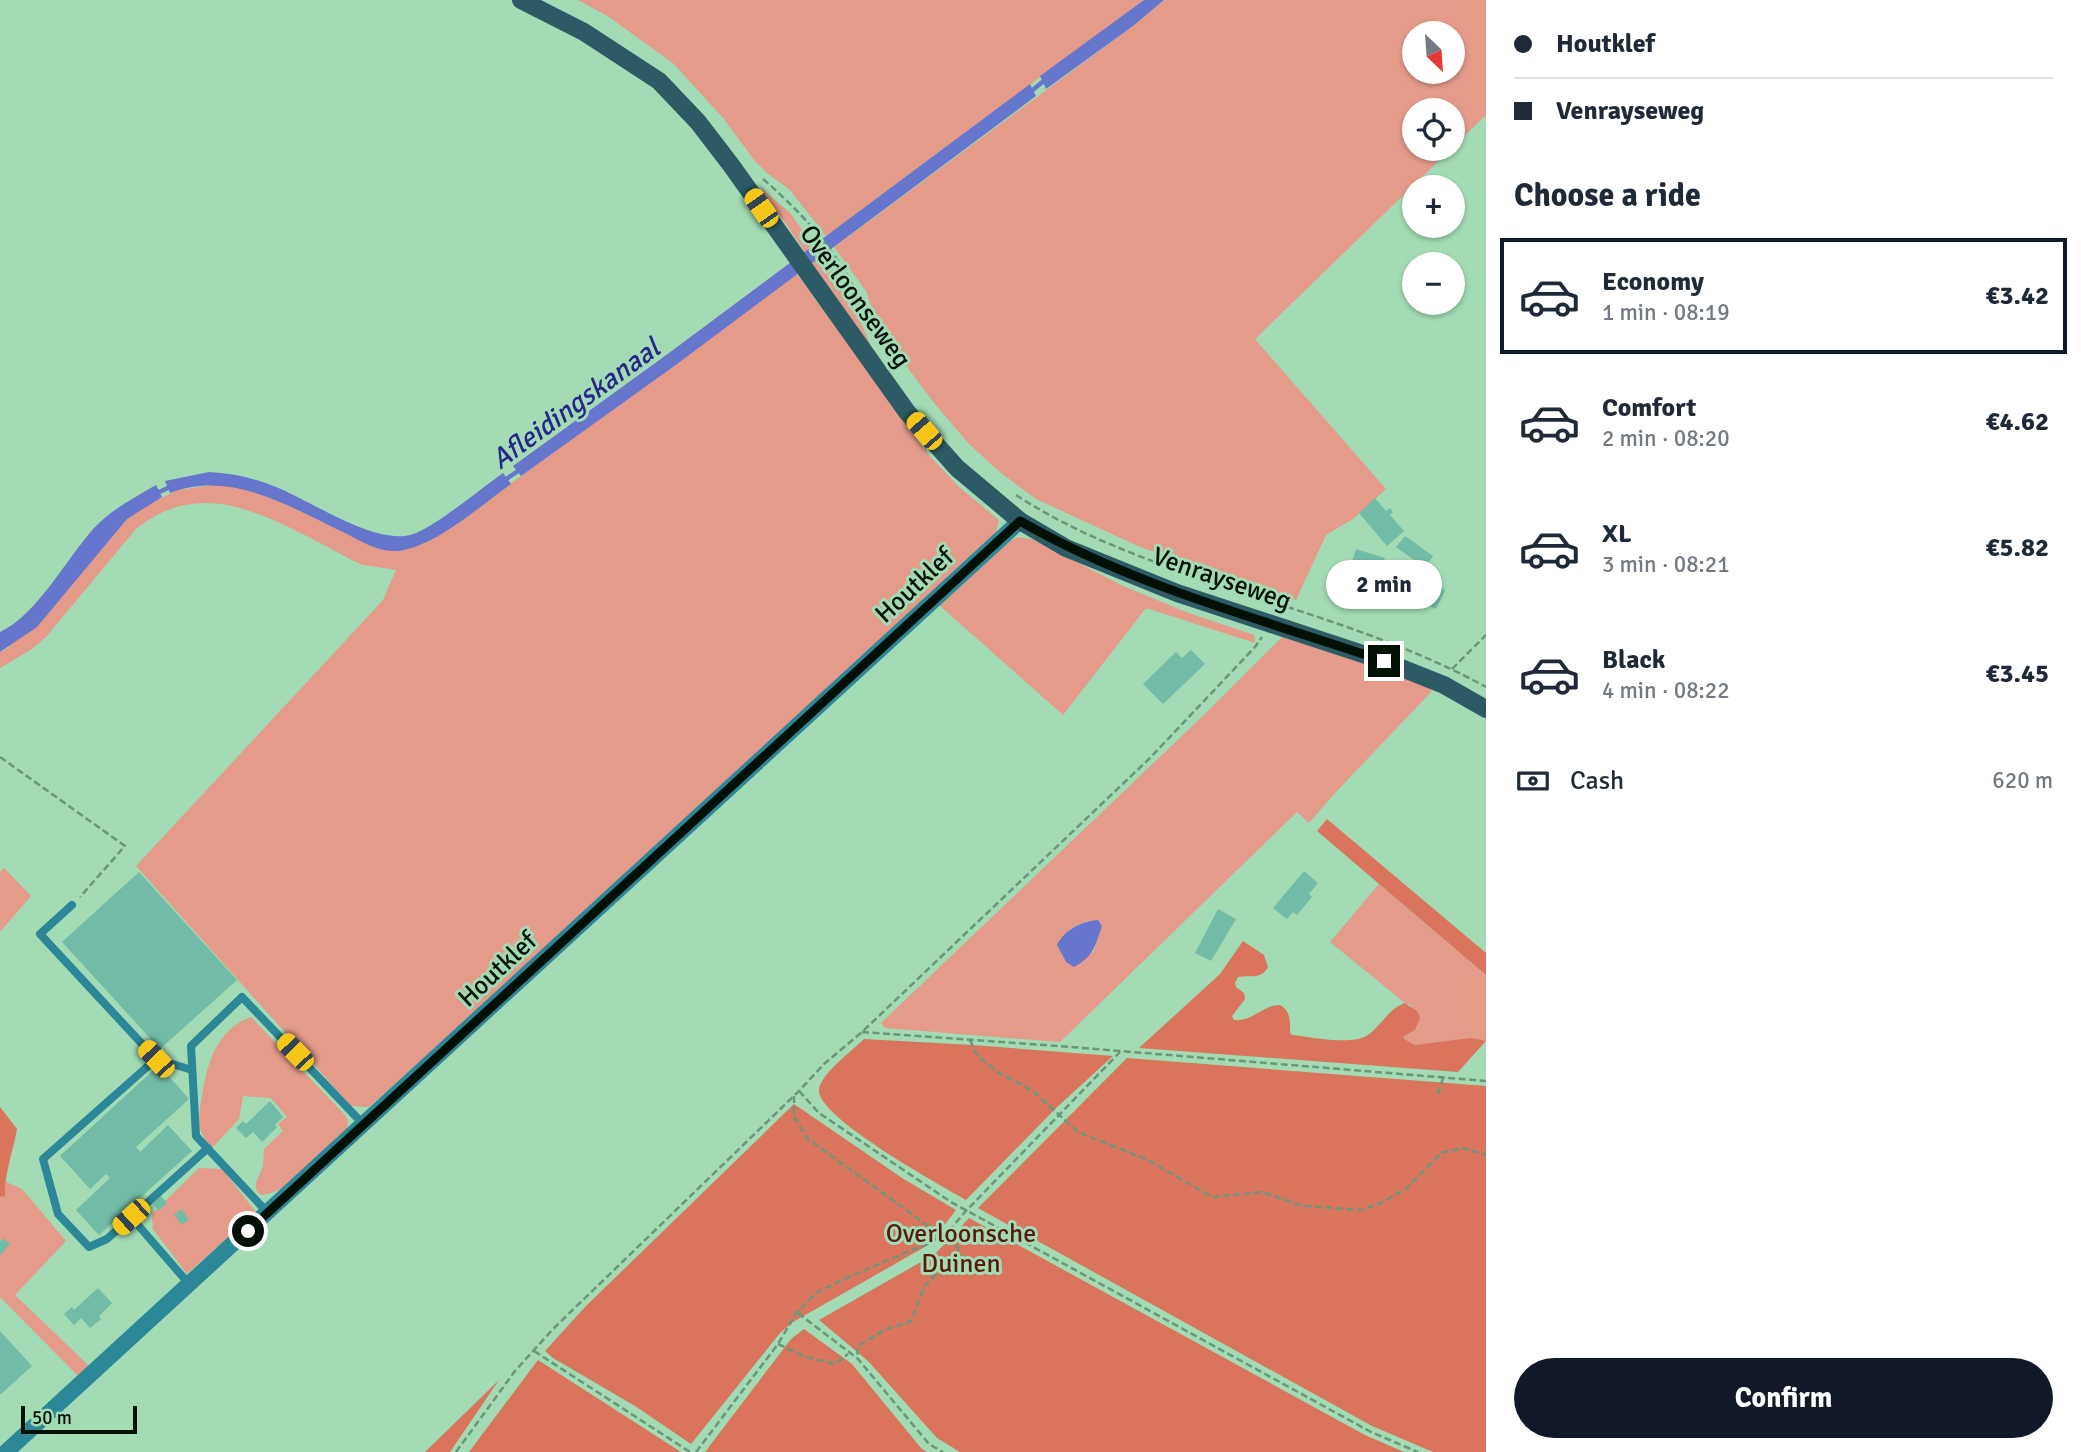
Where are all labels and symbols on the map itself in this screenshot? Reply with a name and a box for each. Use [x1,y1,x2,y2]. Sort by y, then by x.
north arrow [1402,21,1465,84]
car [741,185,782,231]
street label: Overloonseweg [793,219,918,374]
water label: Afleidingskanaal [485,330,668,476]
car [903,408,946,454]
street label: Houtklef [869,540,962,630]
street label: Venrayseweg [1148,540,1295,618]
callout: 2 min [1326,560,1442,608]
route end [1368,645,1400,677]
street label: Houtklef [452,924,545,1014]
car [273,1030,318,1074]
car [134,1036,179,1082]
car [109,1195,154,1239]
route start [232,1215,264,1247]
park label: Overloonsche Duinen [886,1218,1036,1280]
scale bar [21,1403,136,1435]

